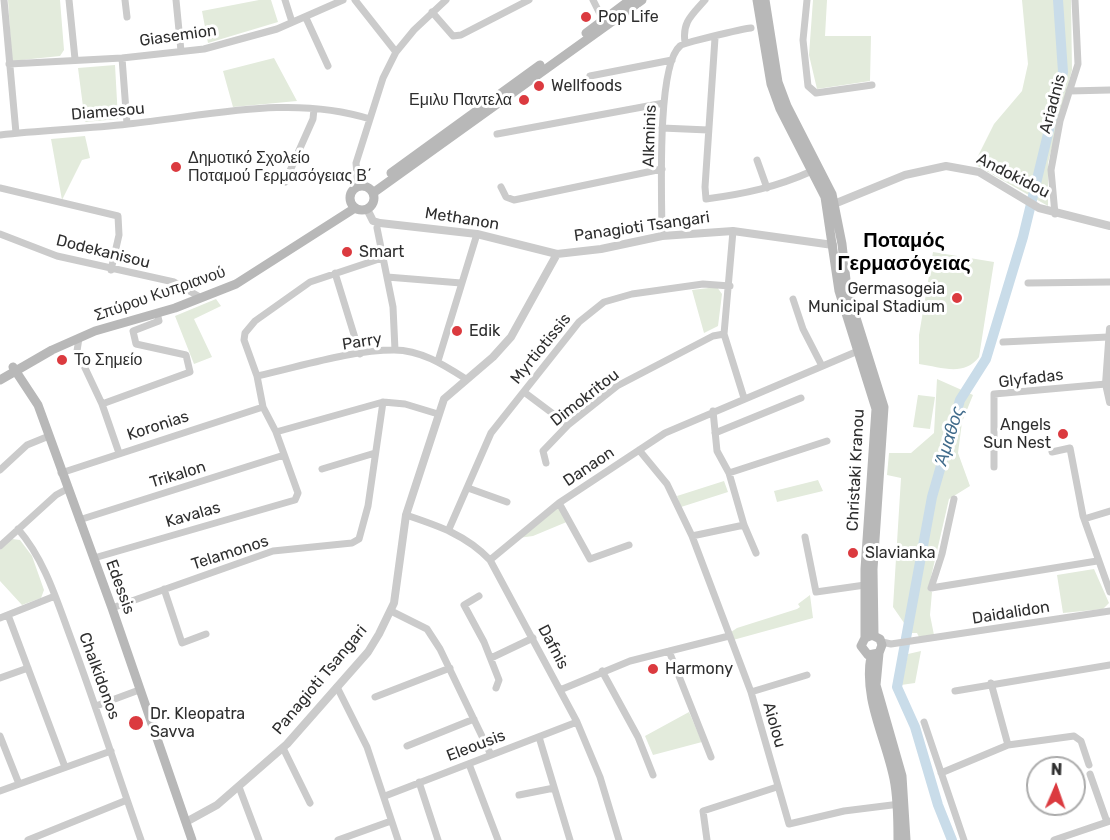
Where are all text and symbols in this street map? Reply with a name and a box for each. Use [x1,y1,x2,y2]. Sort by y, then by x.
place label: Pop Life [598,7,659,27]
marker: Pop Life [579,10,593,24]
street label: Giasemion [138,21,218,51]
street label: Ariadnis [1036,72,1070,136]
place label: Wellfoods [551,76,622,96]
marker: Wellfoods [532,79,546,93]
place label: Εμιλυ Παντελα [409,90,512,110]
marker: Εμιλυ Παντελα [517,93,531,107]
street label: Diamesou [70,99,146,125]
street label: Alkminis [639,104,661,168]
place label: Δημοτικό Σχολείο Ποταμού Γερμασόγειας Β΄ [188,148,372,186]
street label: Andokidou [973,149,1053,203]
marker: Δημοτικό Σχολείο Ποταμού Γερμασόγειας Β΄ [169,160,183,174]
street label: Methanon [423,204,501,234]
street label: Panagioti Tsangari [573,208,711,246]
district label: Ποταμός Γερμασόγειας [837,229,971,276]
street label: Dodekanisou [54,231,152,273]
place label: Smart [359,242,404,262]
marker: Smart [340,245,354,259]
street label: Σπύρου Κυπριανού [92,263,228,325]
place label: Germasogeia Municipal Stadium [808,279,945,317]
marker: Germasogeia Municipal Stadium [950,291,964,305]
street label: Myrtiotissis [507,310,575,388]
place label: Edik [469,321,500,341]
marker: Edik [450,324,464,338]
street label: Parry [341,329,383,355]
place label: Το Σημείο [74,350,142,370]
marker: Το Σημείο [55,353,69,367]
street label: Dimokritou [547,365,623,431]
street label: Glyfadas [998,366,1064,392]
water label: Άμαθος [931,404,969,468]
street label: Koronias [125,407,191,445]
street label: Christaki Kranou [843,408,869,532]
place label: Angels Sun Nest [983,415,1051,453]
marker: Angels Sun Nest [1056,427,1070,441]
street label: Danaon [560,443,618,491]
street label: Trikalon [148,457,208,493]
street label: Kavalas [163,498,223,532]
street label: Telamonos [189,532,271,574]
place label: Slavianka [865,543,936,563]
marker: Slavianka [846,546,860,560]
street label: Edessis [101,557,139,617]
street label: Daidalidon [971,597,1051,629]
street label: Panagioti Tsangari [269,621,371,739]
street label: Dafnis [533,621,573,673]
street label: Chalkidonos [74,630,124,722]
place label: Harmony [665,659,733,679]
marker: Harmony [646,662,660,676]
street label: Aiolou [758,700,790,750]
place label: Dr. Kleopatra Savva [150,704,245,742]
marker: Dr. Kleopatra Savva [127,714,145,732]
street label: Eleousis [444,726,508,766]
north arrow [1026,756,1086,816]
text: N [1050,760,1063,779]

